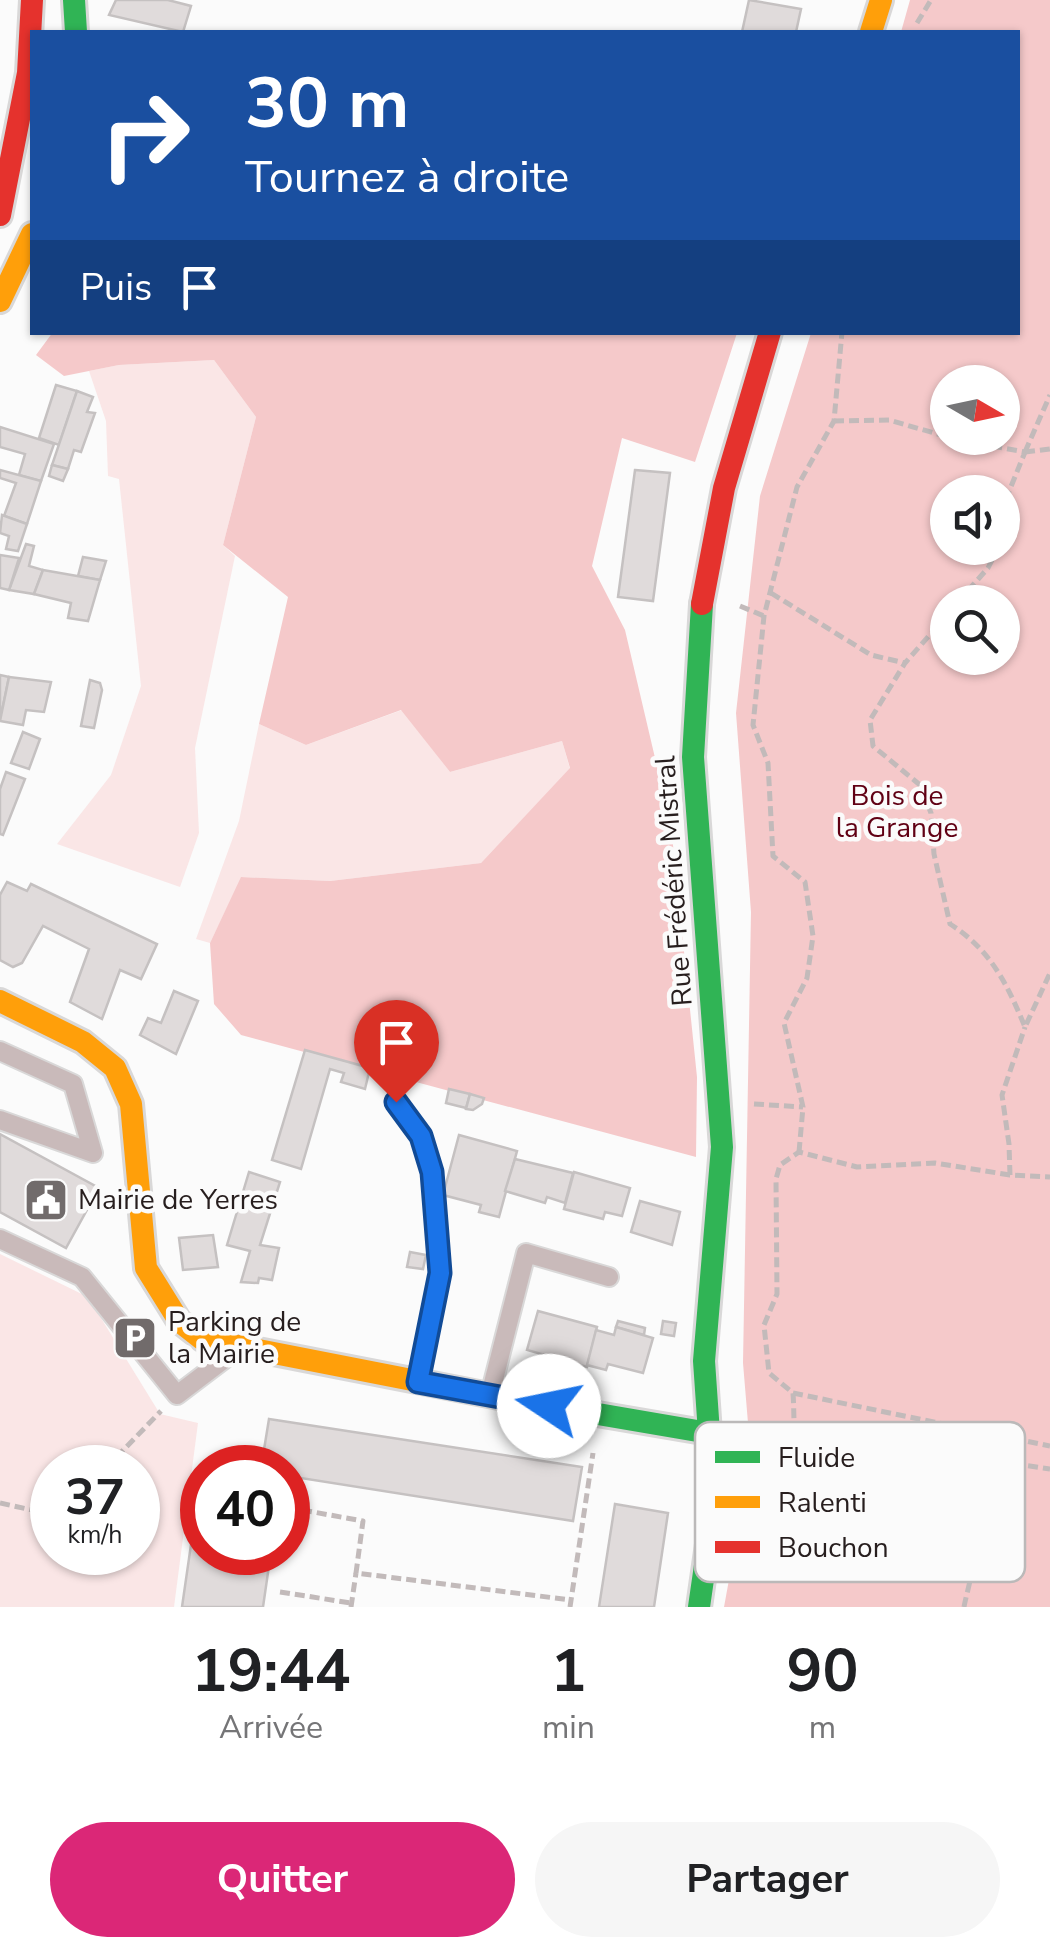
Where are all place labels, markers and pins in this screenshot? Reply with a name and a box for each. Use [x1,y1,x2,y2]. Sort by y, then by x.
pin [354,1000,439,1103]
public building icon: Mairie de Yerres [23,1177,69,1223]
place label: Mairie de Yerres [78,1181,278,1219]
place label: Parking de la Mairie [168,1303,301,1373]
parking icon: Parking de la Mairie [112,1315,158,1361]

